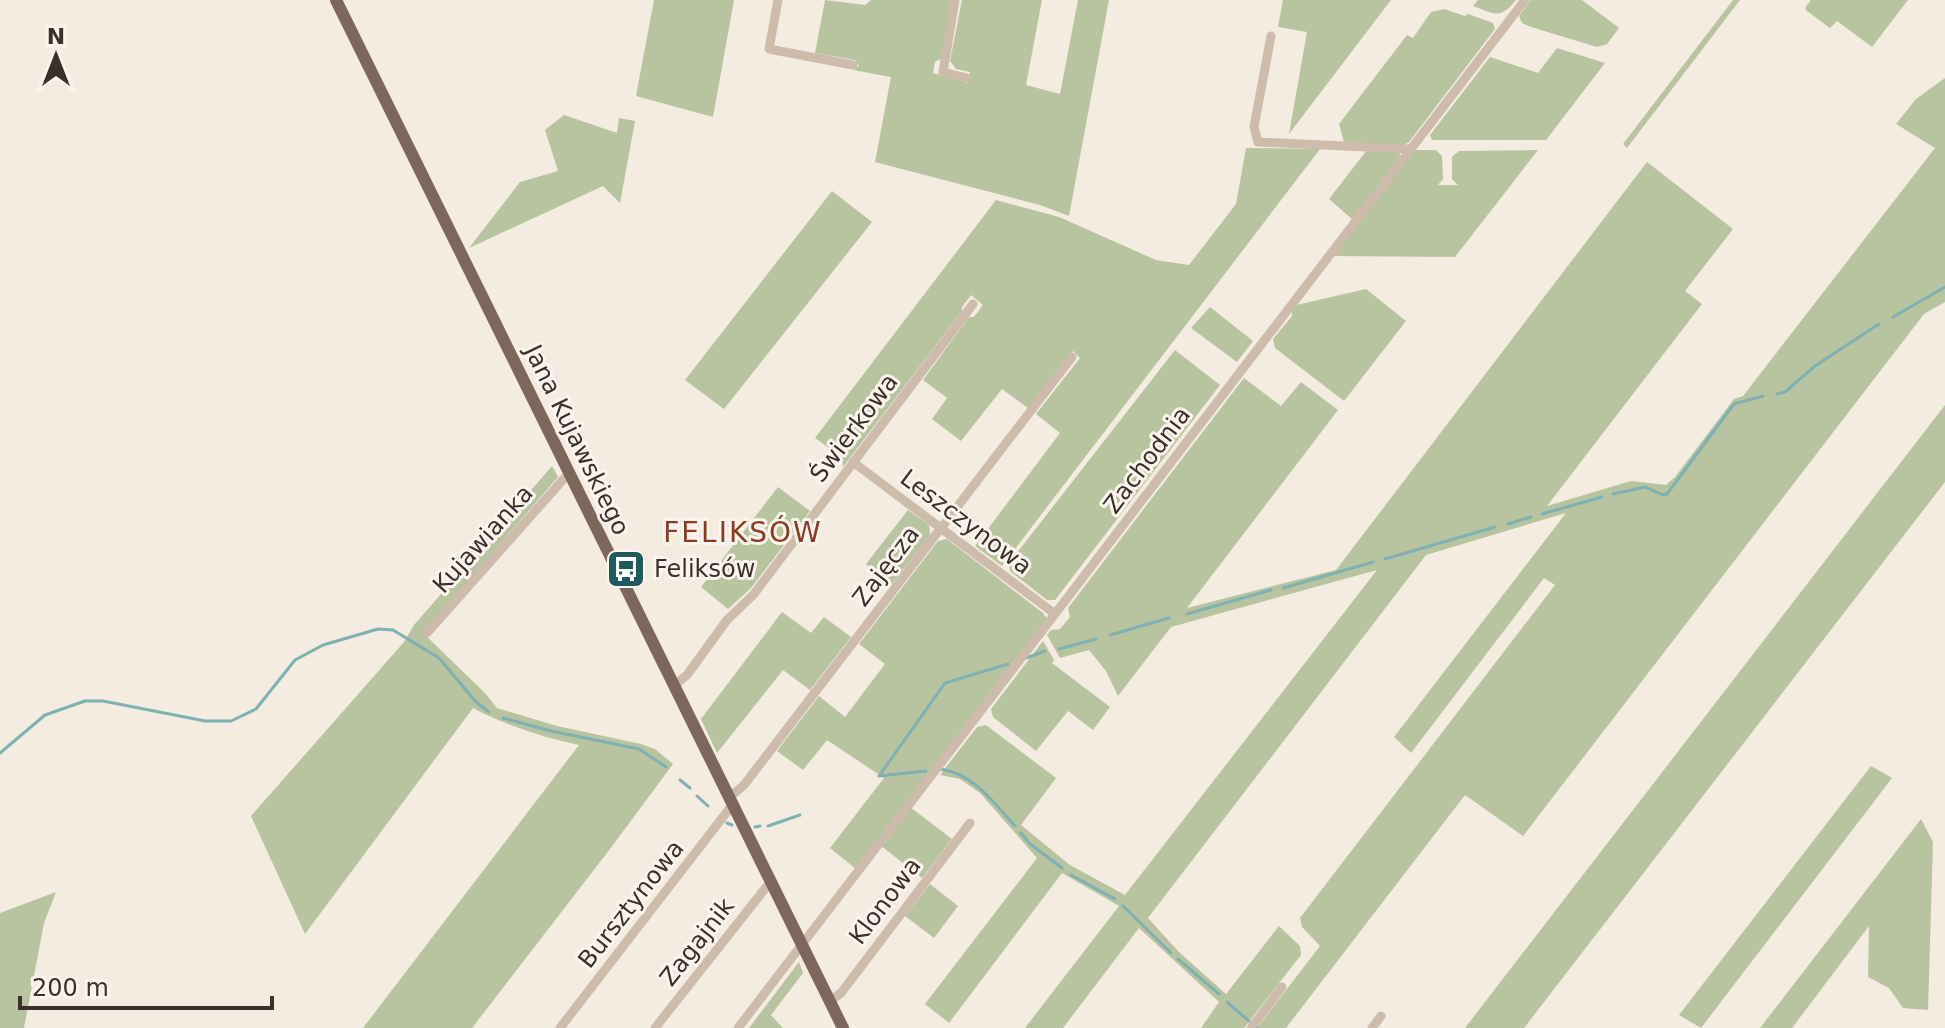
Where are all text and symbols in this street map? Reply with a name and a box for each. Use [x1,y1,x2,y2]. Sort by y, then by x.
north arrow [16,16,96,96]
text: N [47,24,65,49]
street label: Jana Kujawskiego [518,339,635,540]
street label: Świerkowa [803,367,904,488]
street label: Zachodnia [1098,401,1196,519]
street label: Leszczynowa [895,464,1037,580]
street label: Kujawianka [427,479,539,599]
district label: FELIKSÓW [663,515,823,549]
street label: Zajęcza [847,520,925,612]
bus stop icon: Feliksów [605,548,647,590]
place label: Feliksów [654,555,755,583]
street label: Bursztynowa [572,835,690,973]
street label: Klonowa [843,852,927,950]
street label: Zagajnik [654,893,740,991]
scale bar [20,960,272,1010]
text: 200 m [32,974,109,1002]

